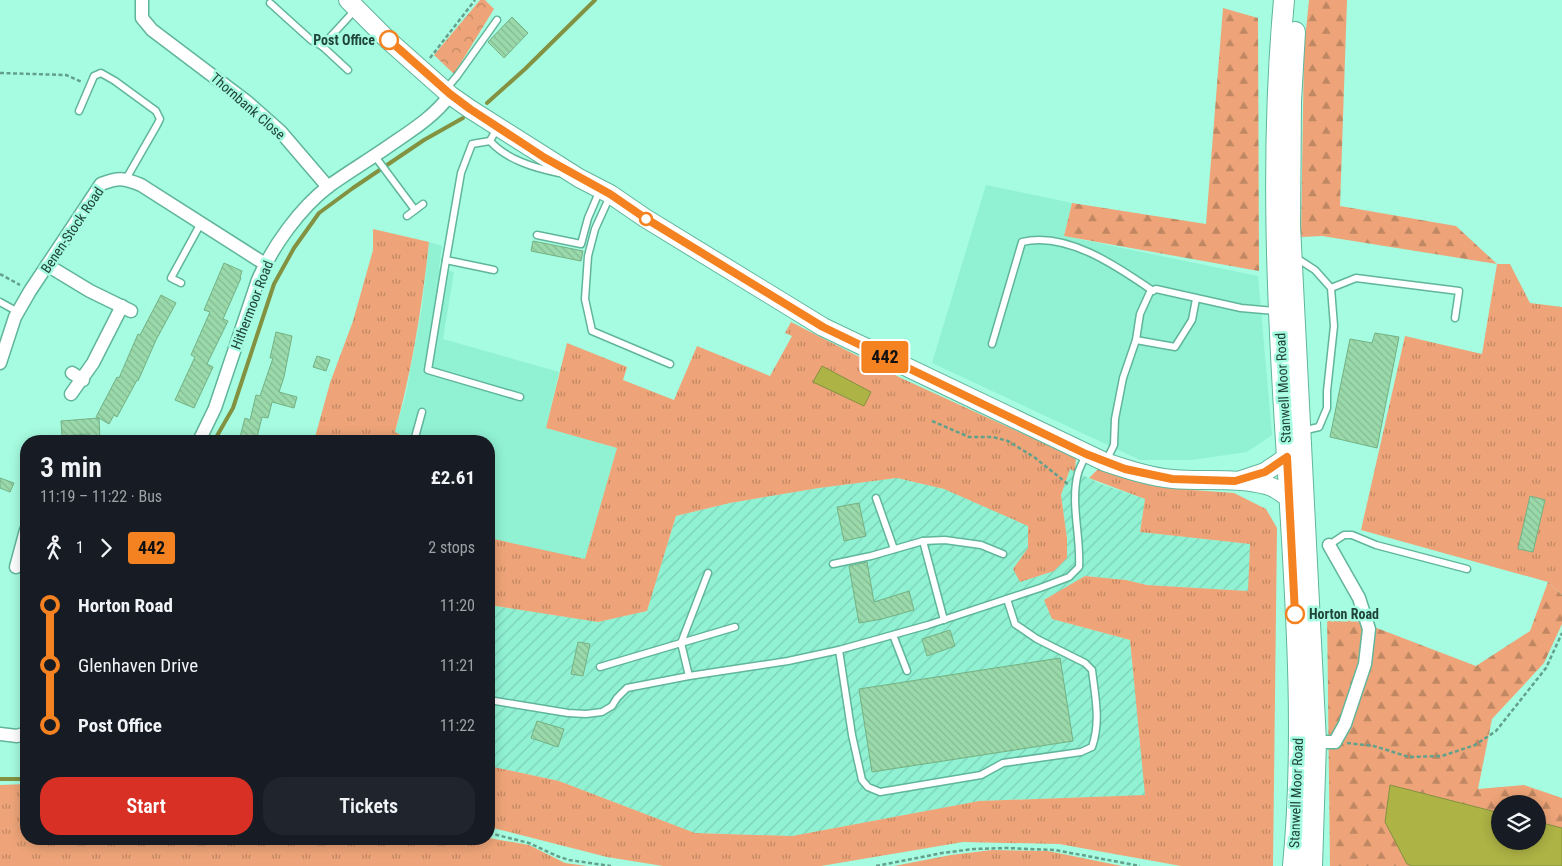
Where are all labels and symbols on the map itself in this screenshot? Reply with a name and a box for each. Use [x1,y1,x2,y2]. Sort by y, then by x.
marker: Post Office [379,30,399,50]
place label: Post Office [313,32,375,48]
street label: Thornbank Close [208,69,289,143]
street label: Benen-Stock Road [37,184,107,276]
unlabelled marker [639,212,653,226]
street label: Hithermoor Road [228,258,276,352]
street label: Stanwell Moor Road [1272,332,1294,444]
line badge: 442 [856,341,914,373]
marker: Horton Road [1285,604,1305,624]
place label: Horton Road [1309,606,1379,622]
street label: Stanwell Moor Road [1286,738,1306,848]

